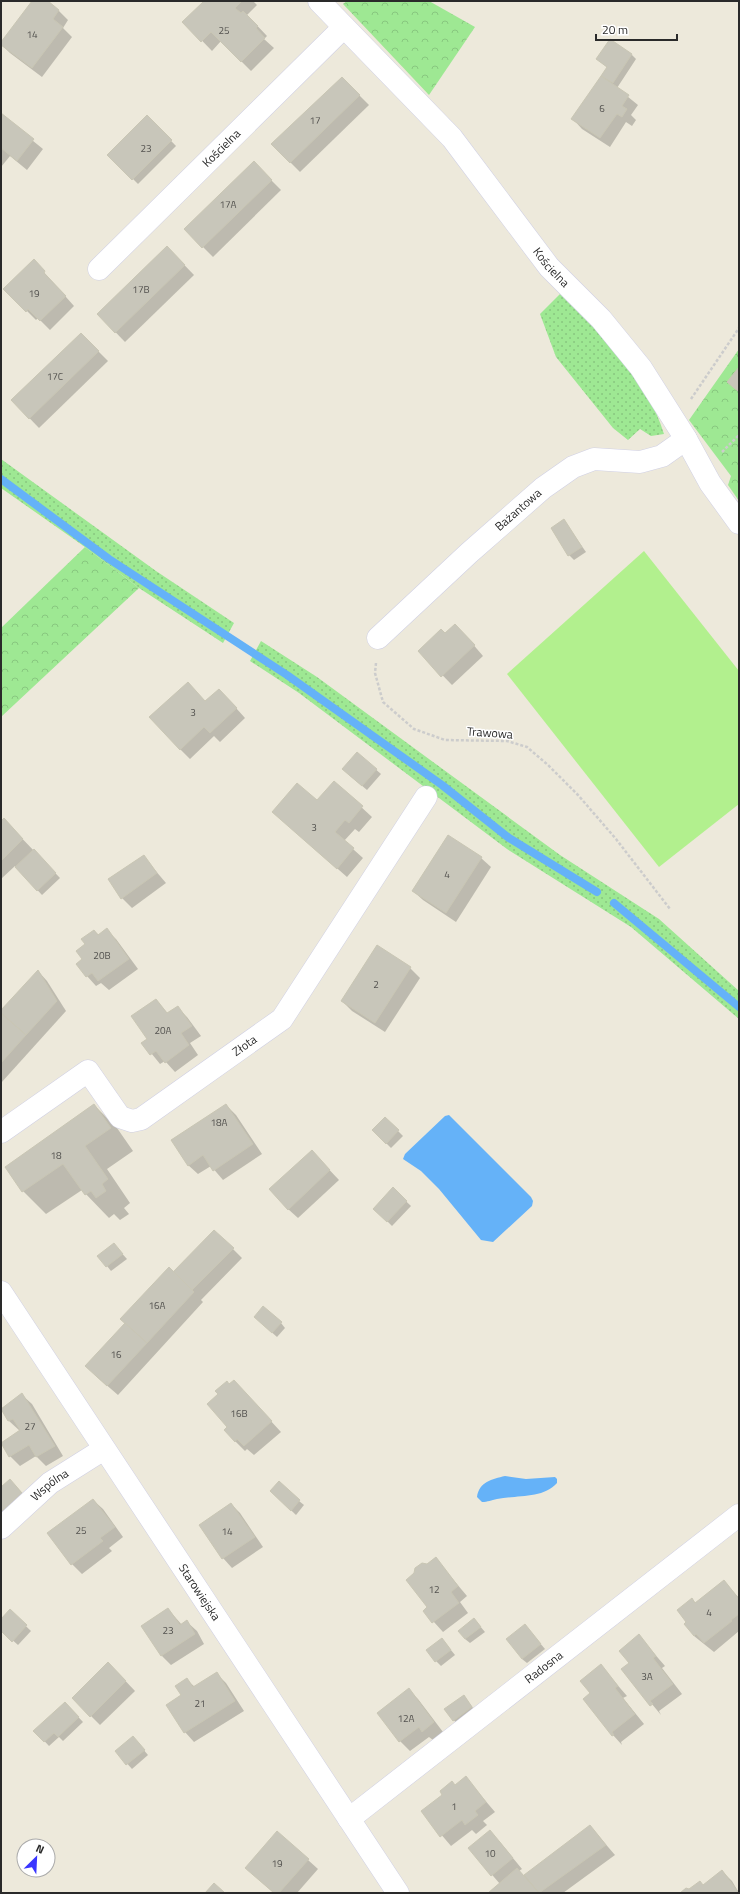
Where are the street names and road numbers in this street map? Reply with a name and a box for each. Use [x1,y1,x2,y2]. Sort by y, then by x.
street label: Kościelna [197,124,245,171]
street label: Kościelna [528,243,574,291]
street label: Bażantowa [490,483,546,535]
street label: Trawowa [466,721,514,744]
street label: Złota [228,1030,261,1061]
street label: Wspólna [26,1464,72,1506]
street label: Starowiejska [174,1560,226,1624]
street label: Radosna [520,1646,567,1688]

